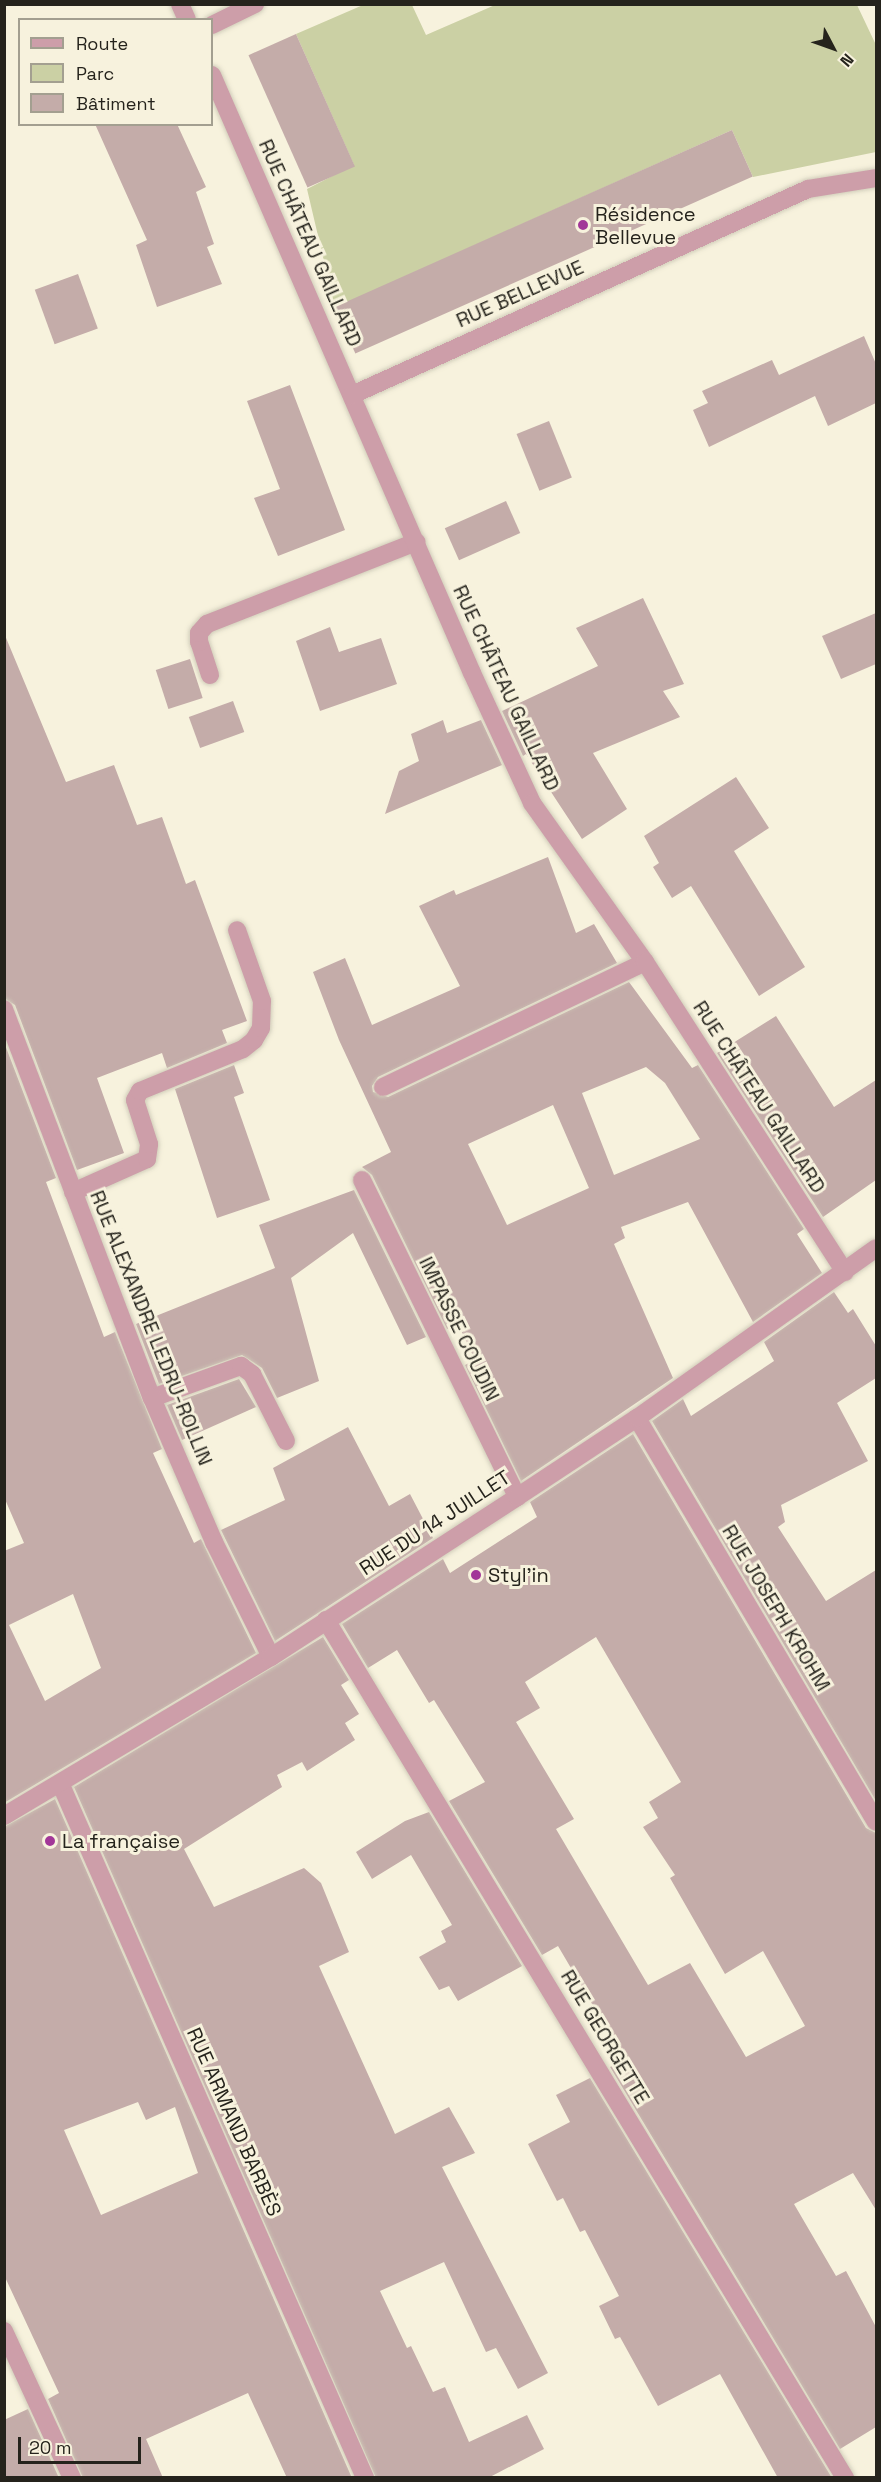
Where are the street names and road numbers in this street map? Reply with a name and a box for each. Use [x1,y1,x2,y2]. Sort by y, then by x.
street label: RUE CHÂTEAU GAILLARD [253,136,367,350]
street label: RUE BELLEVUE [453,255,587,333]
street label: RUE CHÂTEAU GAILLARD [448,581,564,795]
street label: RUE CHÂTEAU GAILLARD [688,996,830,1198]
street label: RUE ALEXANDRE LEDRU-ROLLIN [85,1187,217,1469]
street label: IMPASSE COUDIN [414,1253,504,1405]
street label: RUE DU 14 JUILLET [355,1465,515,1581]
street label: RUE JOSEPH KROHM [717,1521,835,1695]
street label: RUE GEORGETTE [556,1966,654,2108]
street label: RUE ARMAND BARBÈS [182,2024,286,2220]

